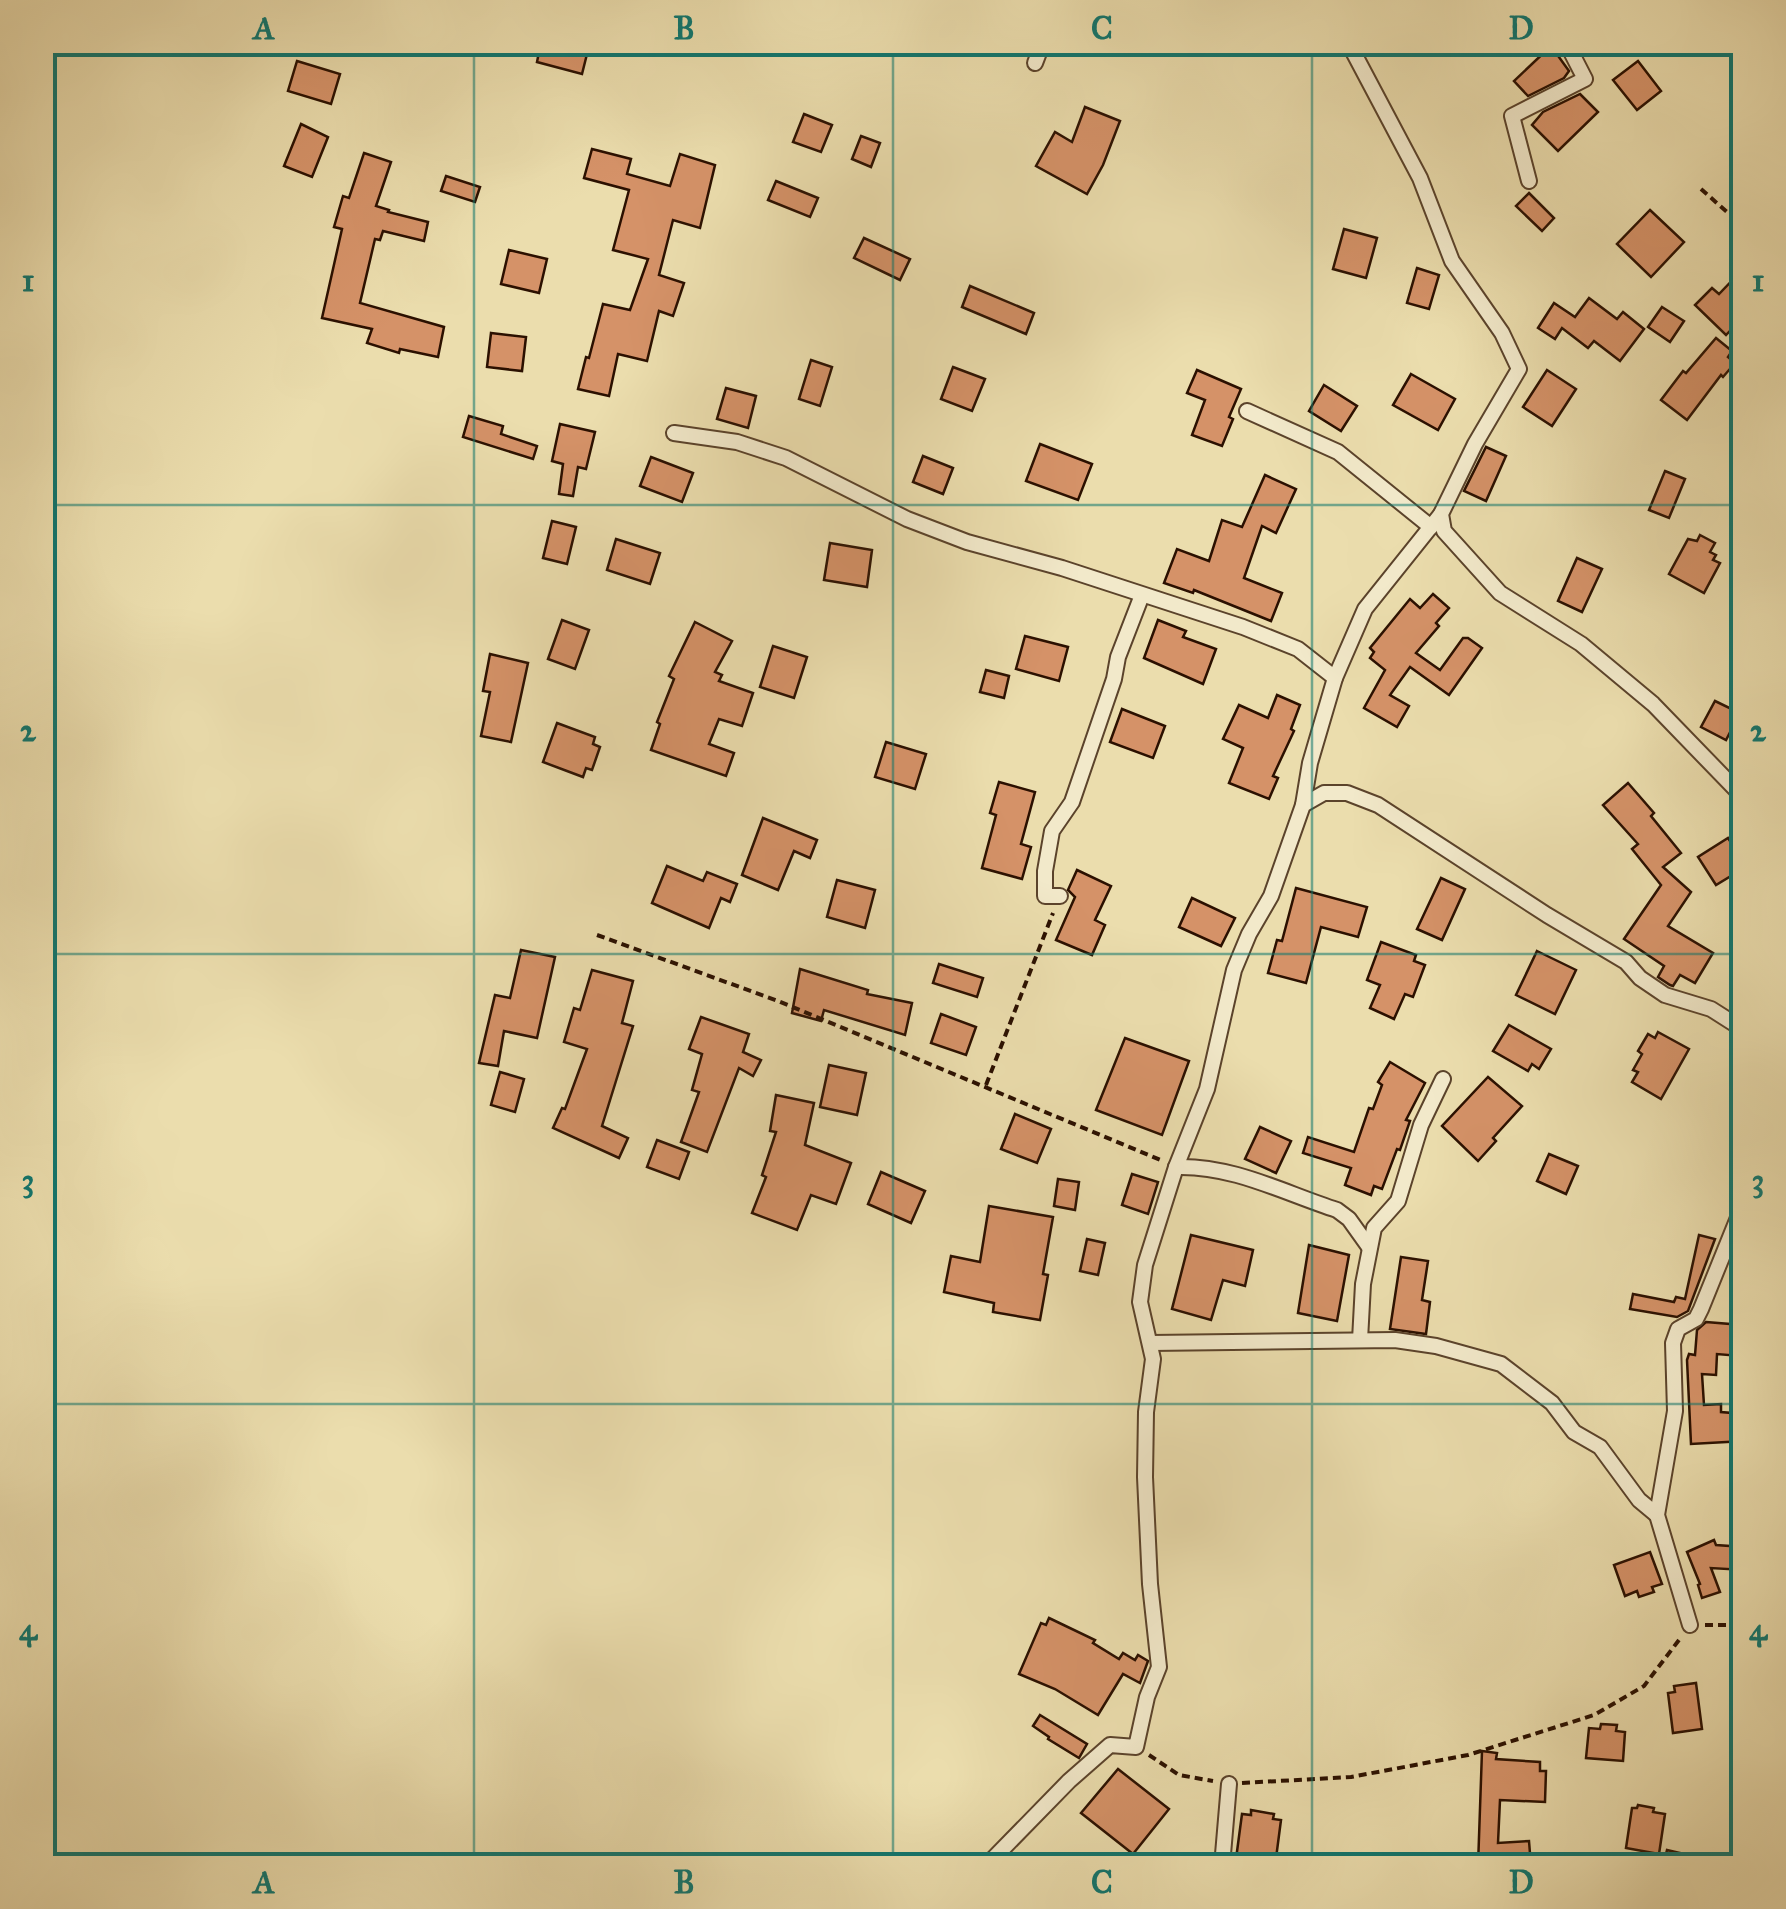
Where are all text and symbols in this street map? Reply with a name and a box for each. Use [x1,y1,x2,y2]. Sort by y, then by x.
text: A [251,9,275,48]
text: B [673,9,695,48]
text: C [1091,9,1113,48]
text: D [1508,9,1534,48]
text: 1 [22,261,35,300]
text: 1 [1752,261,1765,300]
text: 2 [20,711,37,750]
text: 2 [1750,711,1767,750]
text: 3 [22,1161,34,1200]
text: 3 [1752,1161,1764,1200]
text: 4 [19,1610,38,1649]
text: 4 [1749,1610,1768,1649]
text: A [251,1863,275,1902]
text: B [673,1863,695,1902]
text: C [1091,1863,1113,1902]
text: D [1508,1863,1534,1902]

